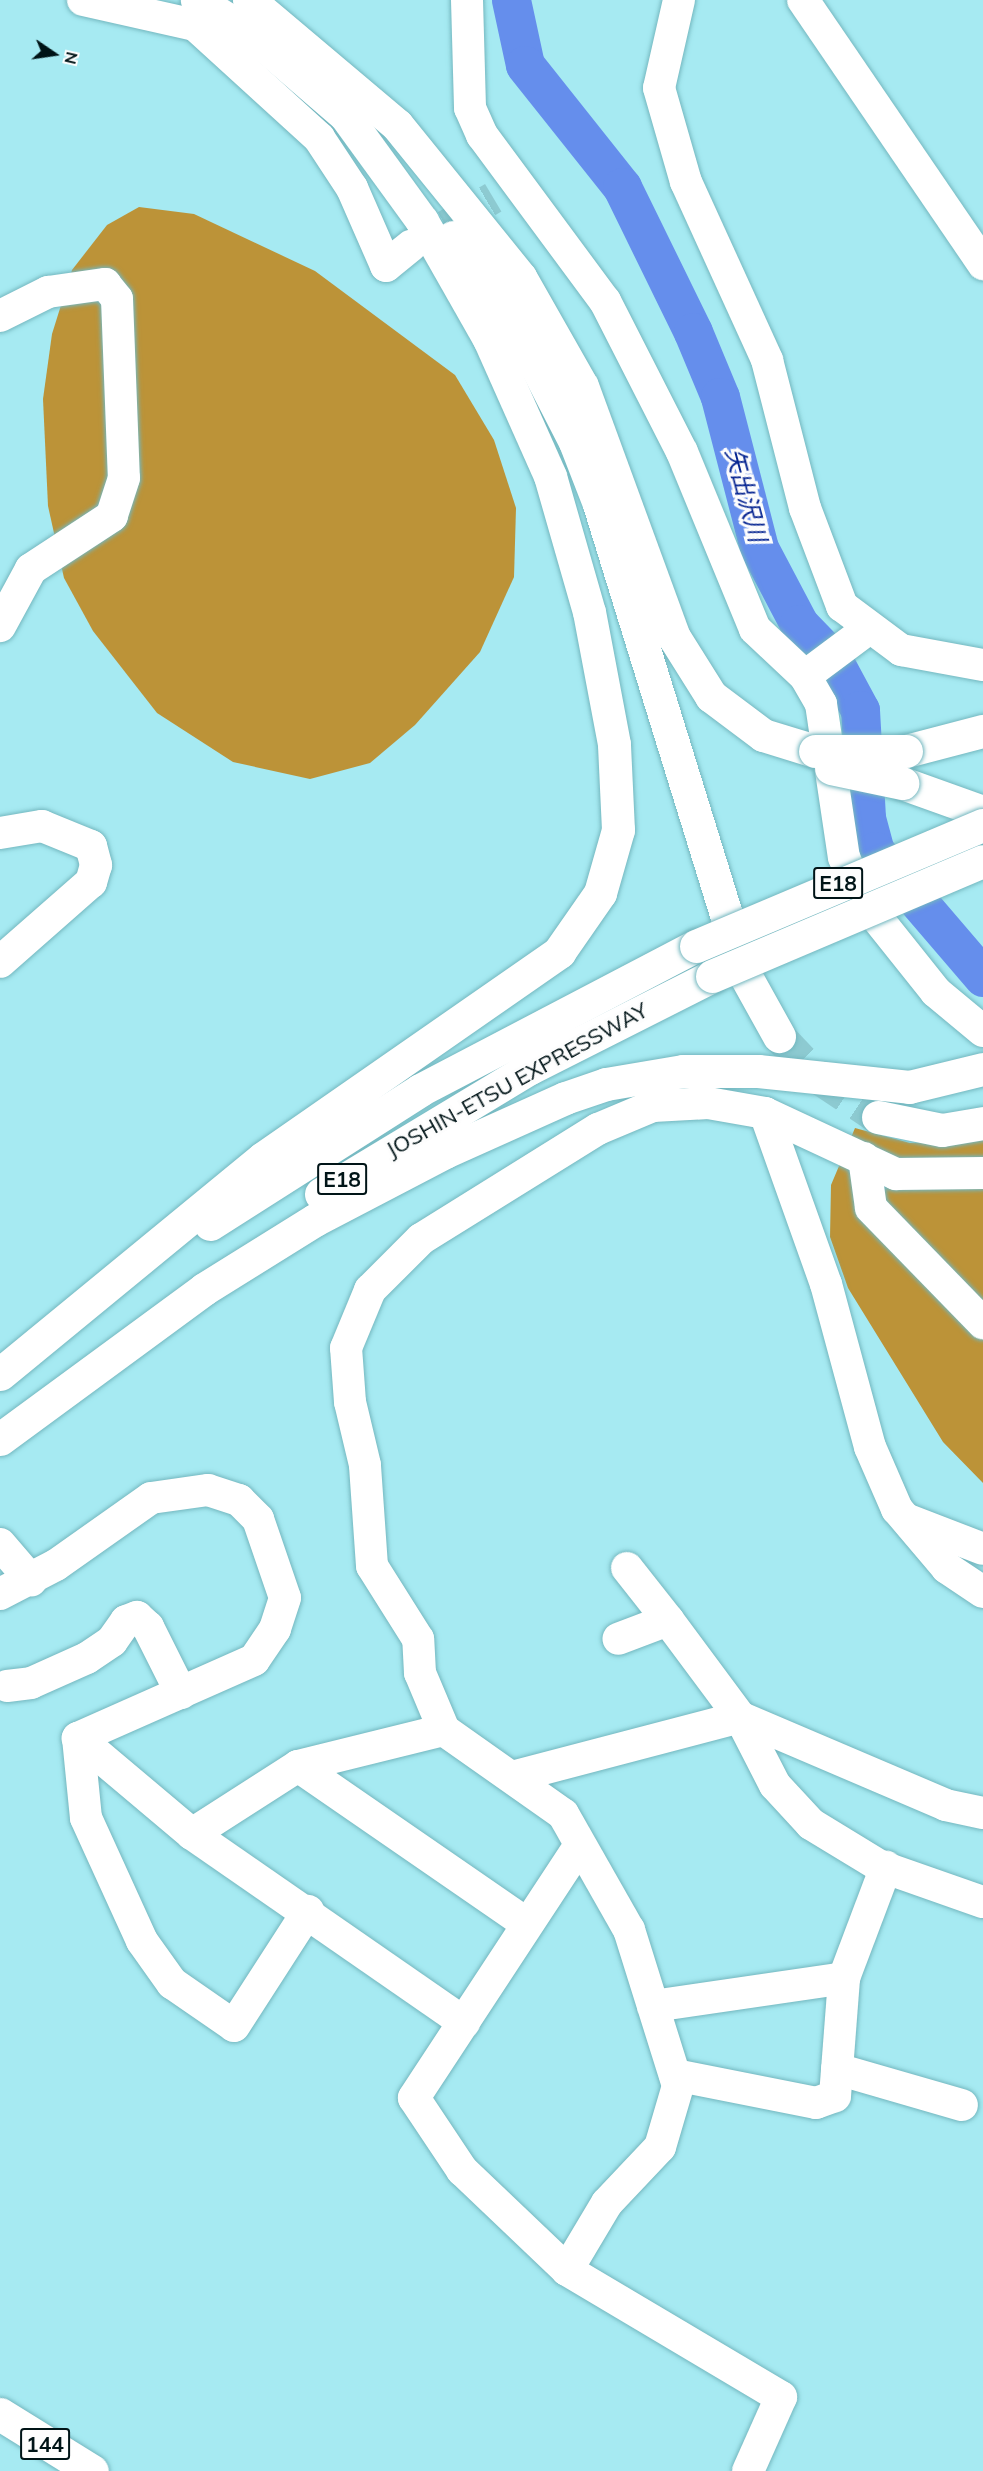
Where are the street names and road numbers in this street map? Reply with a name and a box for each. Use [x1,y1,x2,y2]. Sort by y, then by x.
road number: E18 [812,865,864,901]
street label: JOSHIN-ETSU EXPRESSWAY [382,997,652,1163]
road number: E18 [316,1161,368,1197]
road number: 144 [20,2426,70,2462]

